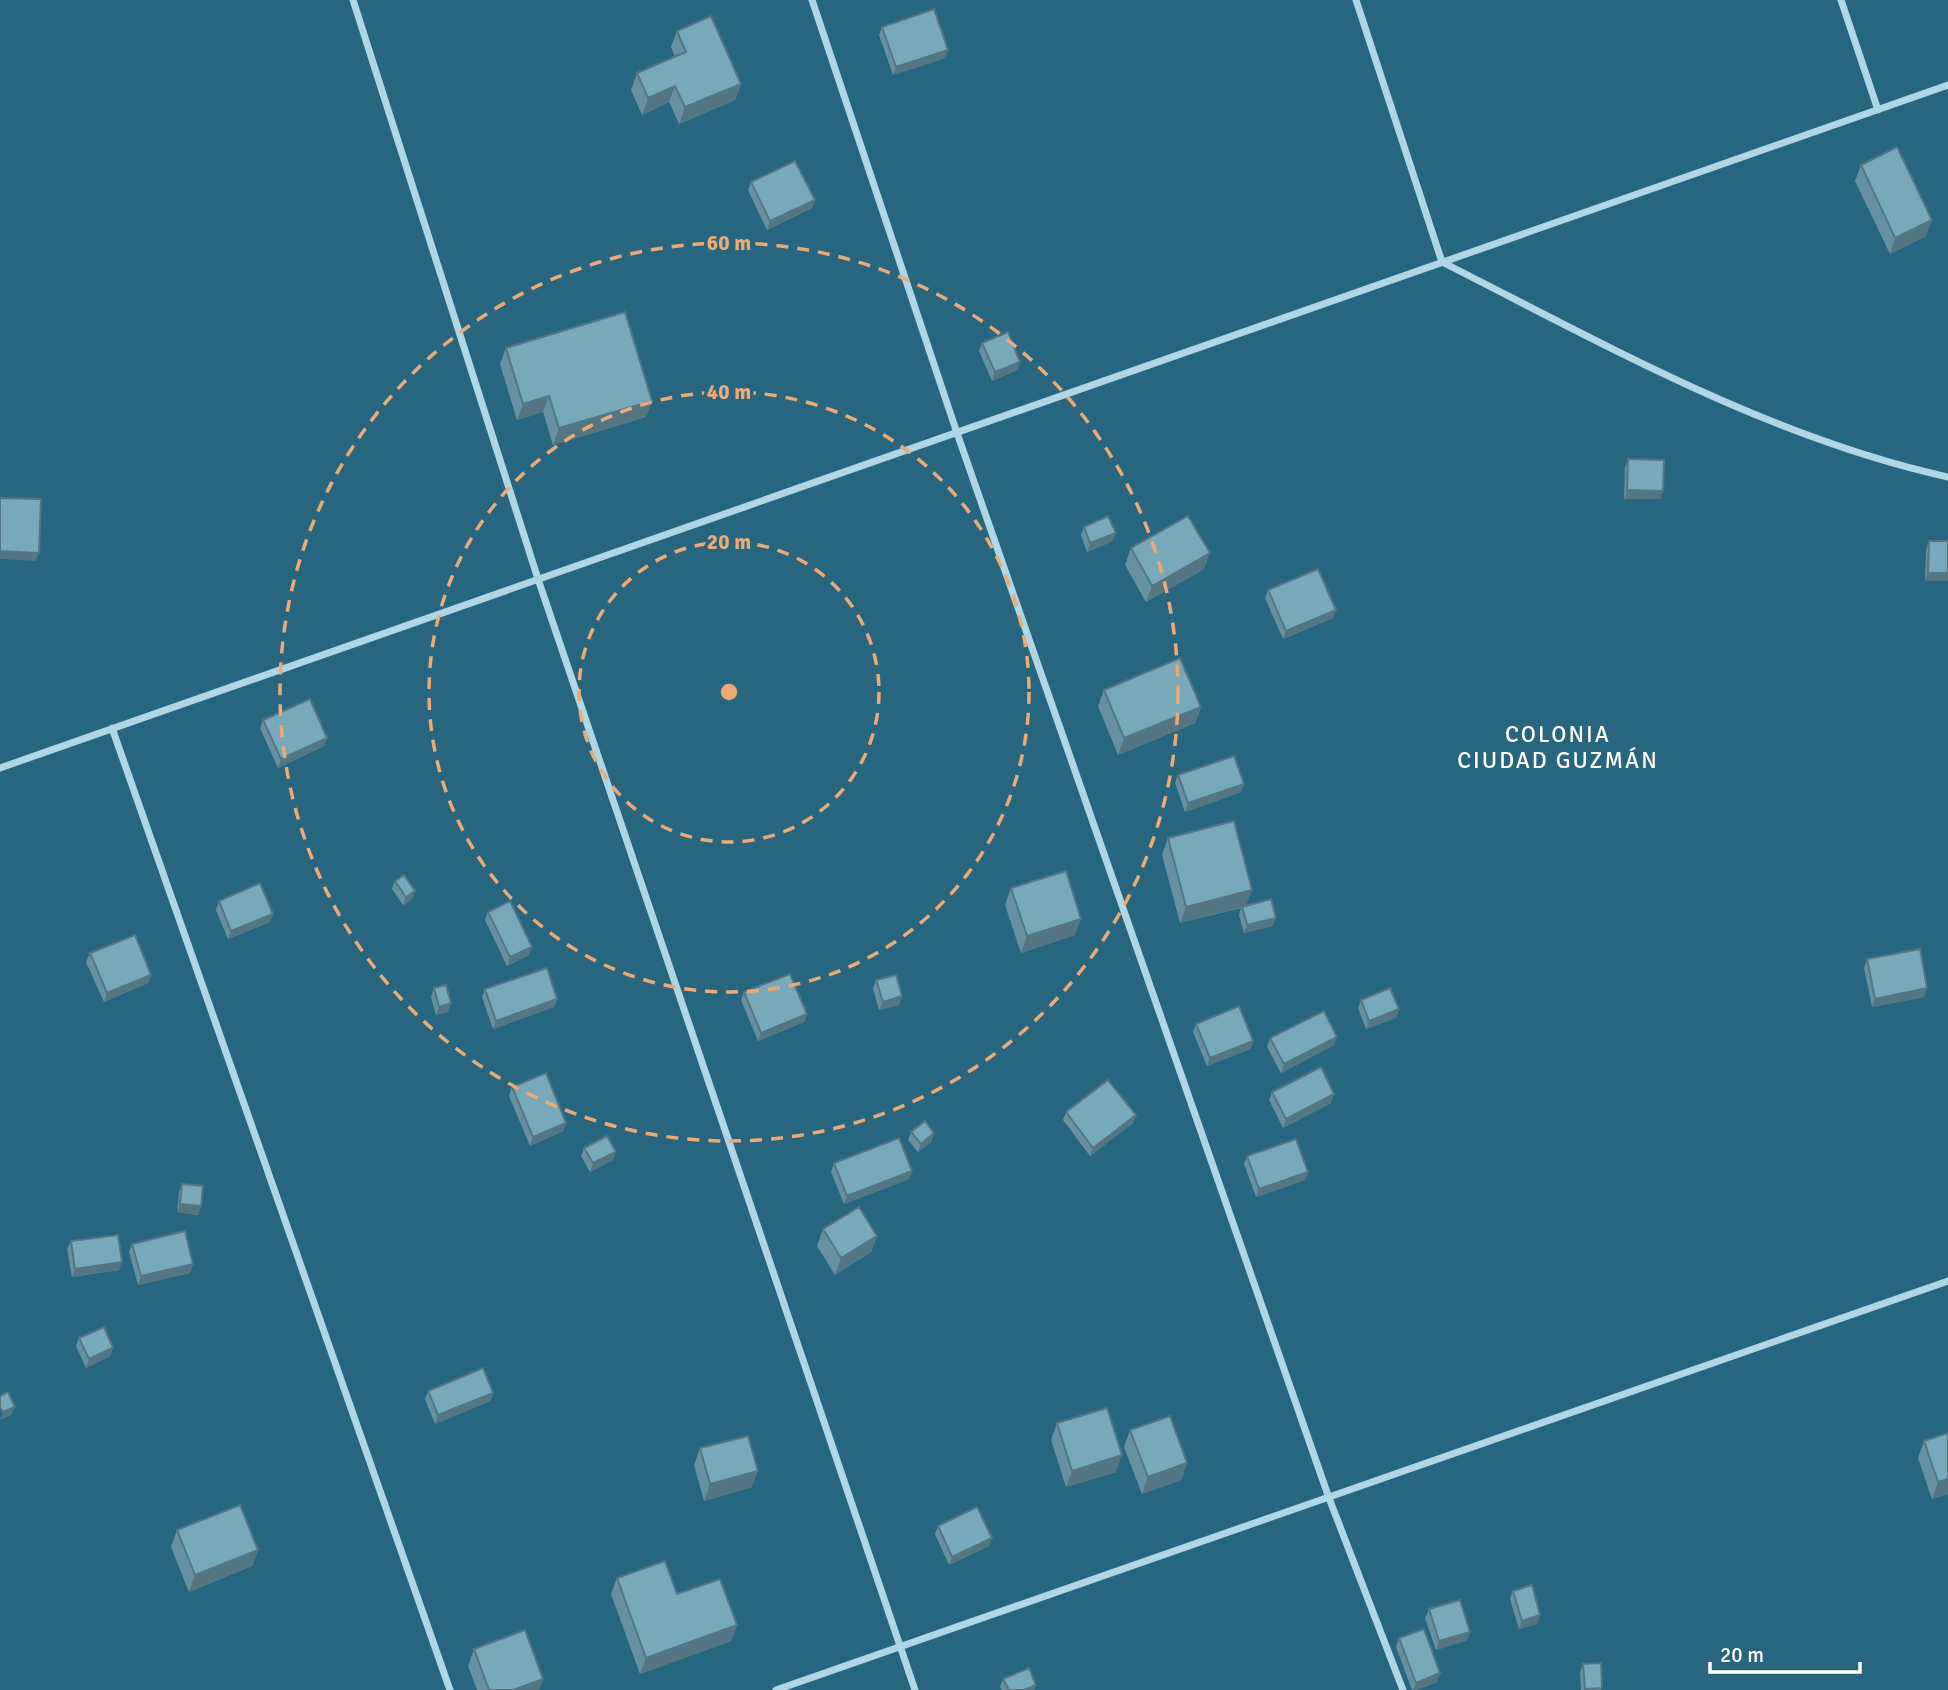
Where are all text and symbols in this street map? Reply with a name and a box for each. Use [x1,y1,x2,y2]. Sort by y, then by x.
text: 60 m [707,230,751,256]
text: 40 m [707,379,751,405]
text: 20 m [707,529,751,555]
centre of rings [717,680,741,704]
district label: COLONIA CIUDAD GUZMÁN [1457,720,1659,775]
scale bar [1710,1630,1860,1674]
text: 20 m [1720,1642,1764,1668]

